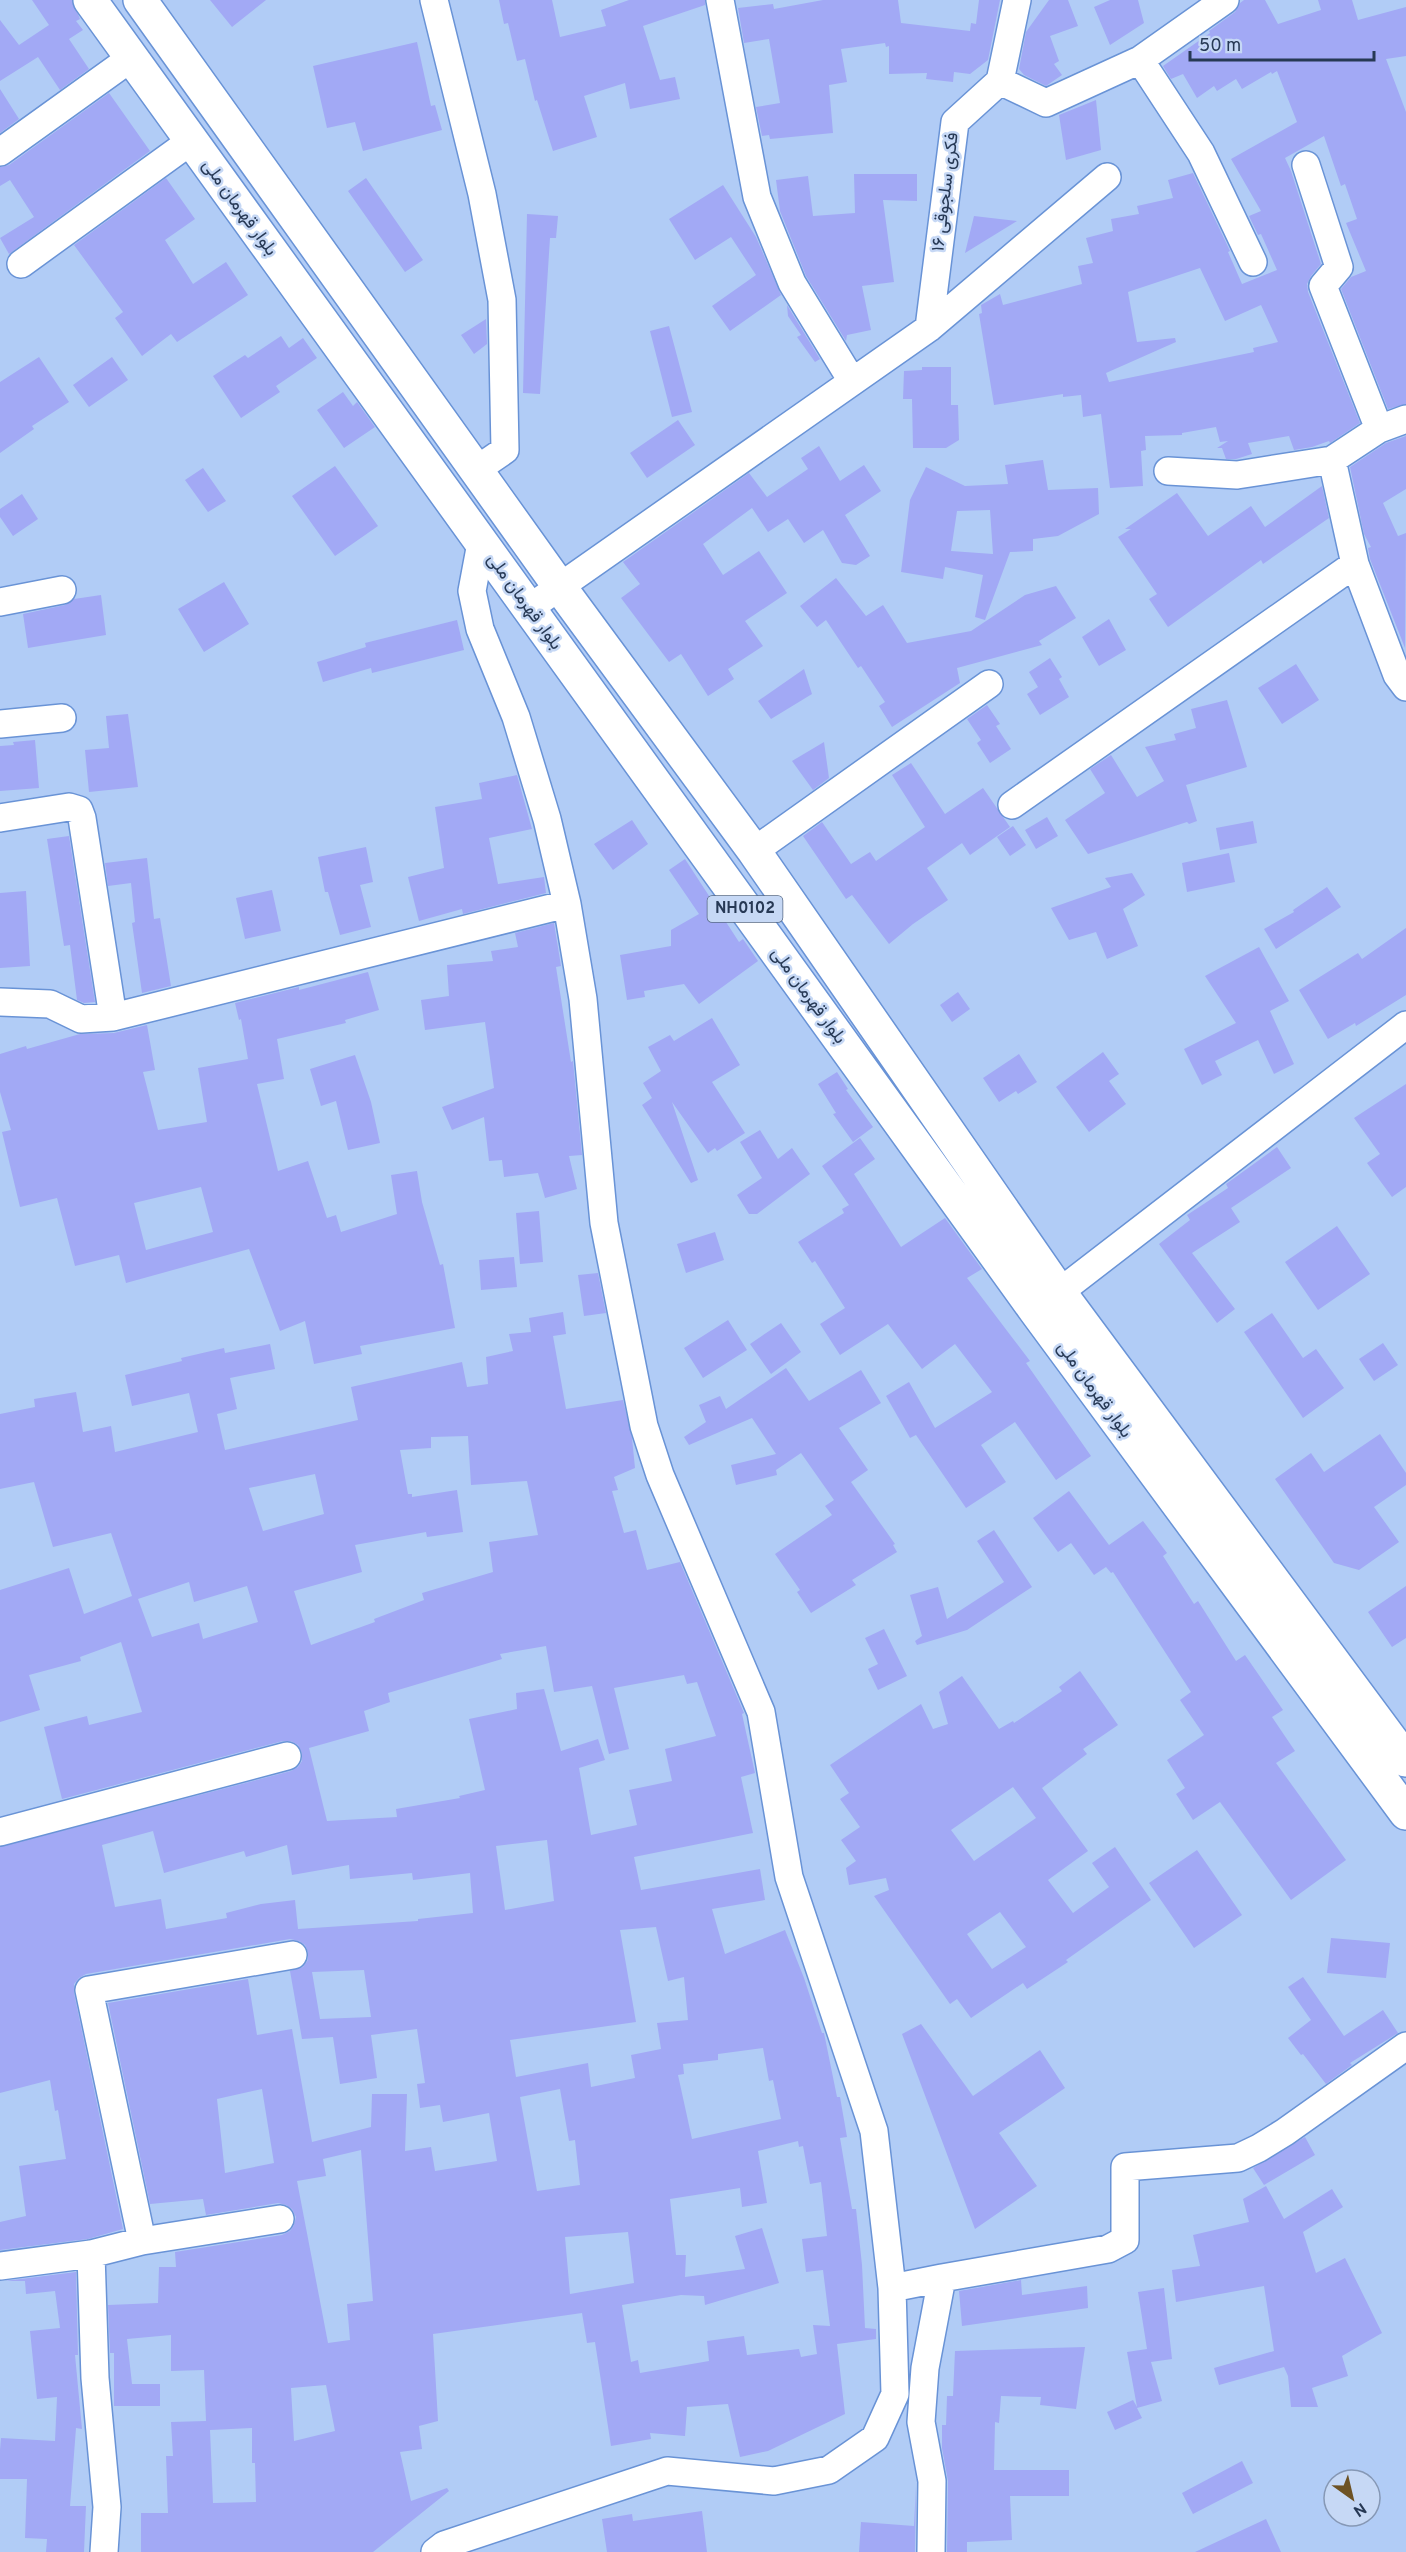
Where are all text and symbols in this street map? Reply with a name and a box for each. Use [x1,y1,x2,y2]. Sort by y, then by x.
scale bar [1190,24,1374,62]
text: 50 m [1199,35,1241,58]
street label: فکری سلجوقی ۱۶ [927,131,965,253]
street label: بلوار قهرمان ملی [196,155,282,261]
street label: بلوار قهرمان ملی [481,549,567,655]
road number: NH0102 [708,896,783,922]
street label: بلوار قهرمان ملی [765,943,851,1049]
street label: بلوار قهرمان ملی [1051,1337,1137,1443]
north arrow [1322,2468,1382,2528]
text: N [1349,2497,1370,2520]

